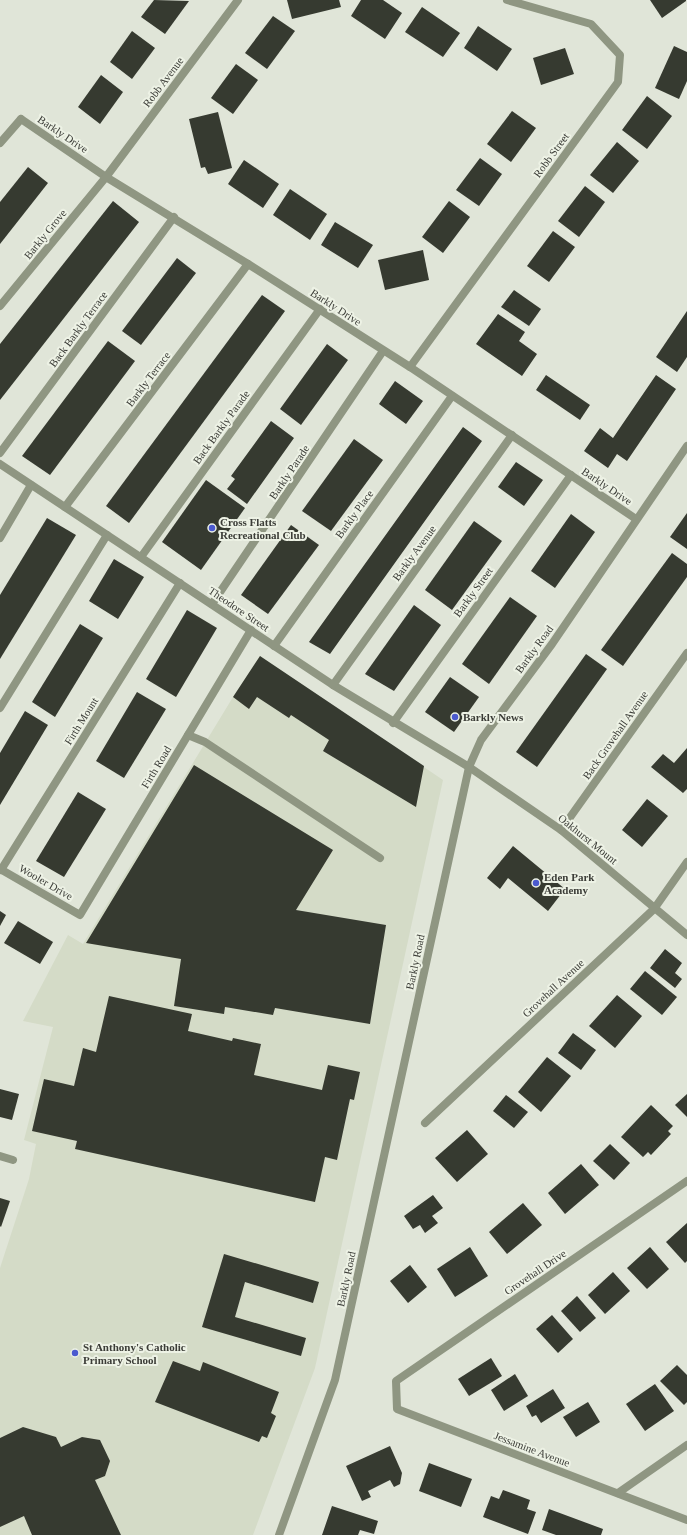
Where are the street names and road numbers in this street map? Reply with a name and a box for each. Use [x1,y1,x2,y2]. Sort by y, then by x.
street label: Robb Avenue [140,55,186,109]
street label: Barkly Drive [36,113,90,155]
street label: Robb Street [531,130,571,180]
street label: Barkly Grove [21,207,69,261]
street label: Barkly Drive [309,286,364,328]
street label: Back Barkly Terrace [47,289,110,369]
street label: Barkly Terrace [124,349,173,409]
street label: Back Barkly Parade [190,388,252,466]
street label: Barkly Parade [267,443,312,501]
street label: Barkly Drive [580,465,634,507]
street label: Barkly Place [333,488,376,540]
street label: Barkly Avenue [390,523,438,583]
street label: Barkly Street [451,565,495,619]
street label: Theodore Street [206,584,272,634]
street label: Barkly Road [513,622,556,675]
street label: Back Grovehall Avenue [580,689,650,781]
street label: Firth Mount [62,695,100,747]
street label: Firth Road [139,743,174,790]
street label: Oakhurst Mount [556,812,620,866]
street label: Wooler Drive [17,862,75,902]
street label: Barkly Road [403,933,427,991]
street label: Grovehall Avenue [520,956,586,1020]
street label: Grovehall Drive [502,1247,568,1297]
street label: Barkly Road [334,1250,358,1308]
street label: Jessamine Avenue [492,1429,572,1469]

